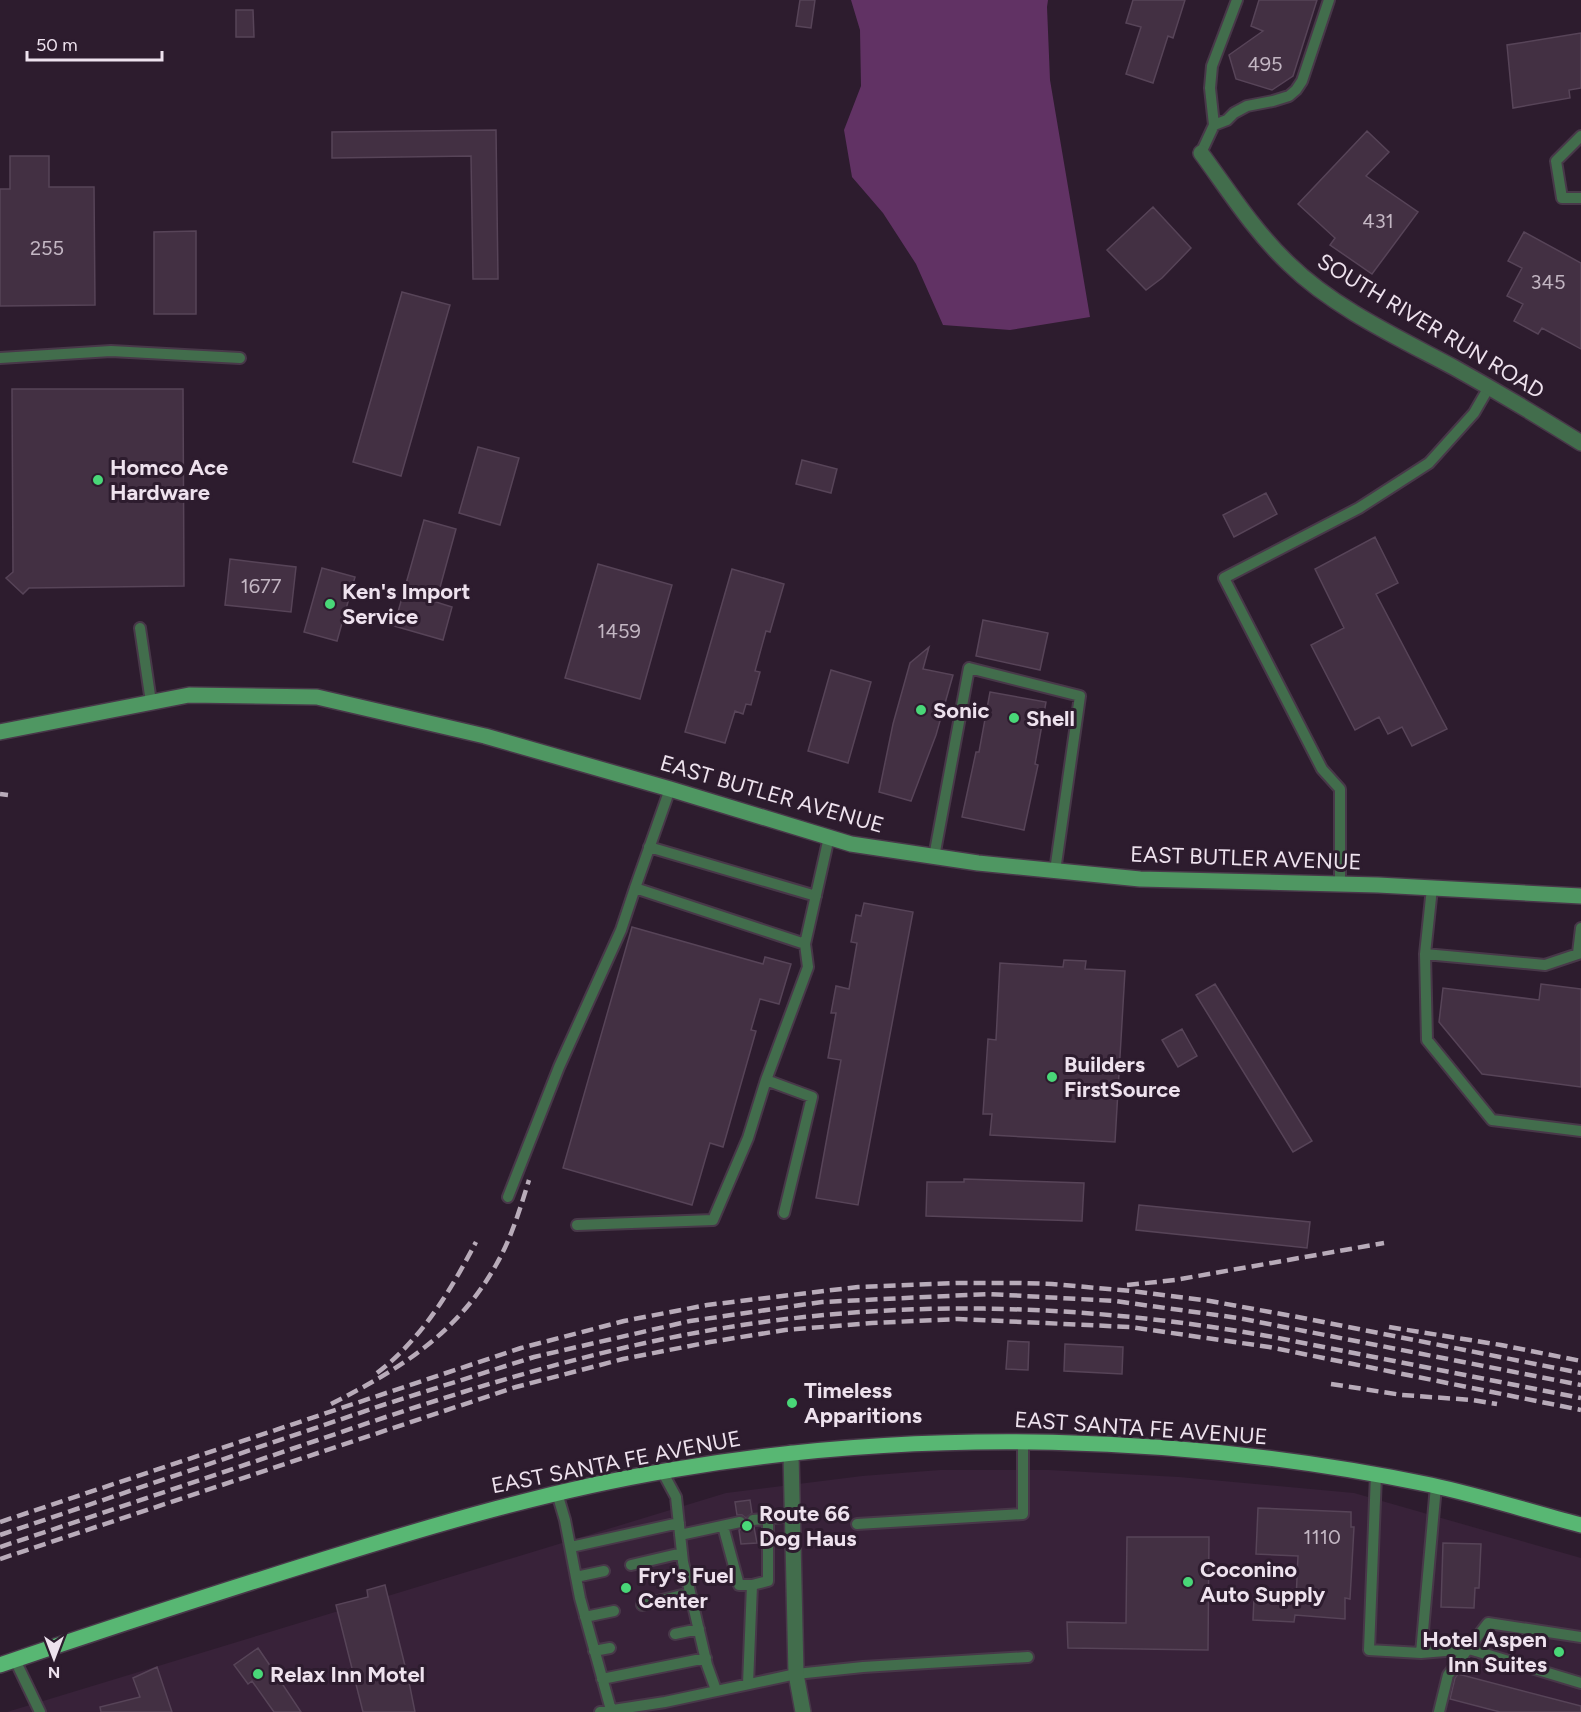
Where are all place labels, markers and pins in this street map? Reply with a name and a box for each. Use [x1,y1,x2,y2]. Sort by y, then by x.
place label: Homco Ace Hardware [110,454,228,506]
marker: Homco Ace Hardware [91,473,105,487]
place label: Ken's Import Service [342,578,470,630]
marker: Ken's Import Service [323,597,337,611]
place label: Sonic [933,697,989,724]
marker: Sonic [914,703,928,717]
place label: Shell [1026,705,1075,732]
marker: Shell [1007,711,1021,725]
place label: Builders FirstSource [1064,1051,1181,1103]
marker: Builders FirstSource [1045,1070,1059,1084]
place label: Timeless Apparitions [804,1377,922,1429]
marker: Timeless Apparitions [785,1396,799,1410]
place label: Route 66 Dog Haus [759,1500,857,1552]
marker: Route 66 Dog Haus [740,1519,754,1533]
place label: Coconino Auto Supply [1200,1556,1326,1608]
place label: Fry's Fuel Center [638,1562,734,1614]
marker: Coconino Auto Supply [1181,1575,1195,1589]
marker: Fry's Fuel Center [619,1581,633,1595]
place label: Hotel Aspen Inn Suites [1422,1626,1547,1678]
marker: Hotel Aspen Inn Suites [1552,1645,1566,1659]
place label: Relax Inn Motel [270,1661,425,1688]
marker: Relax Inn Motel [251,1667,265,1681]

